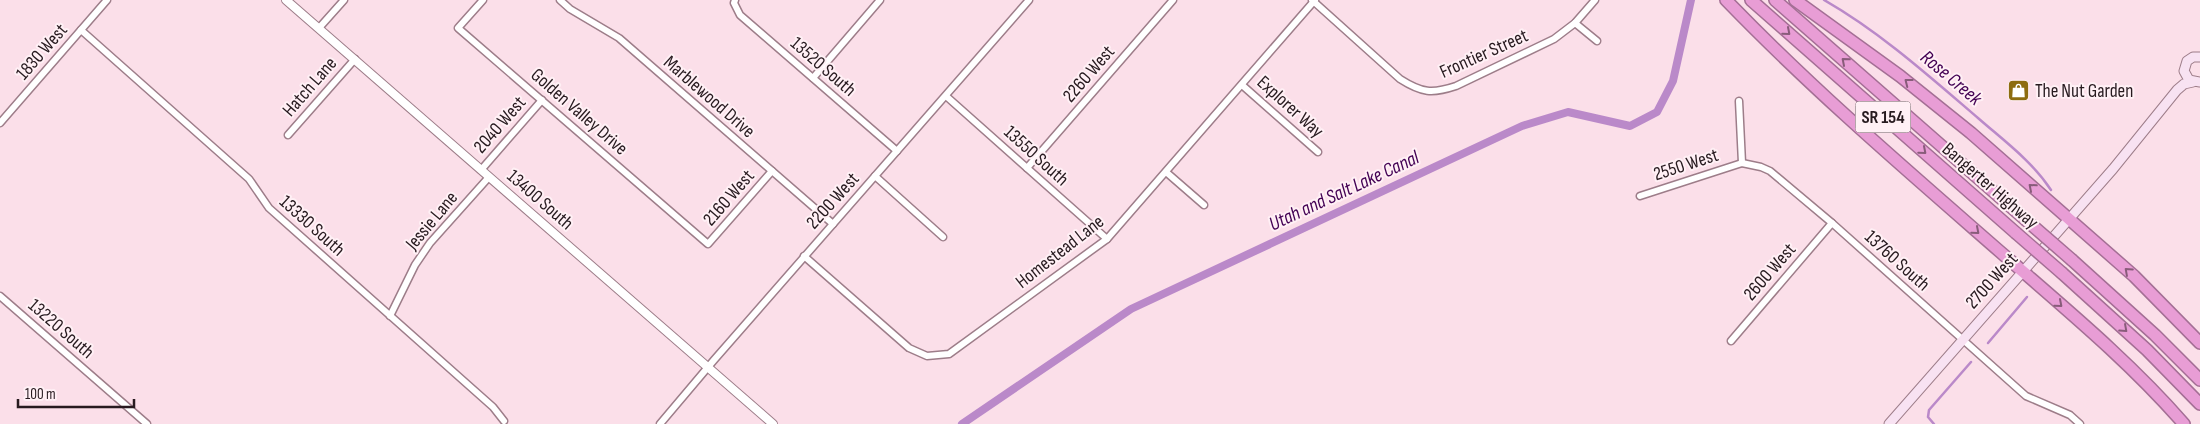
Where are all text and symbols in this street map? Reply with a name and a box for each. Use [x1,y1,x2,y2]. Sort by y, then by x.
street label: 1830 West [11,19,73,85]
street label: Frontier Street [1436,24,1532,84]
one-way arrow [1782,26,1791,35]
street label: 13520 South [785,32,861,102]
street label: 2260 West [1058,41,1120,107]
water label: Rose Creek [1915,45,1987,111]
street label: Marblewood Drive [659,51,759,143]
street label: Hatch Lane [278,52,342,122]
one-way arrow [1841,58,1850,67]
street label: Golden Valley Drive [526,64,632,160]
street label: Explorer Way [1252,71,1329,143]
shop icon: The Nut Garden [2007,79,2031,103]
one-way arrow [1905,80,1914,88]
place label: The Nut Garden [2035,80,2133,103]
street label: 2040 West [469,92,531,158]
road number: SR 154 [1856,101,1910,132]
street label: 13550 South [999,121,1073,191]
street label: Bangerter Highway [1937,138,2043,235]
street label: 2550 West [1651,144,1722,186]
water label: Utah and Salt Lake Canal [1265,145,1424,236]
one-way arrow [1917,145,1926,154]
street label: 13400 South [502,165,578,235]
street label: 2160 West [698,165,760,231]
street label: 2200 West [802,168,864,234]
one-way arrow [2029,184,2038,193]
street label: Jessie Lane [400,187,463,256]
street label: 13330 South [275,191,349,261]
street label: Homestead Lane [1011,210,1109,294]
one-way arrow [1971,225,1980,234]
street label: 13760 South [1860,226,1934,296]
street label: 2600 West [1739,238,1801,305]
street label: 2700 West [1961,248,2023,314]
one-way arrow [2125,268,2134,277]
street label: 13220 South [23,294,99,364]
one-way arrow [2054,298,2063,307]
one-way arrow [2119,323,2128,332]
scale bar [18,376,134,408]
text: 100 m [25,385,56,404]

